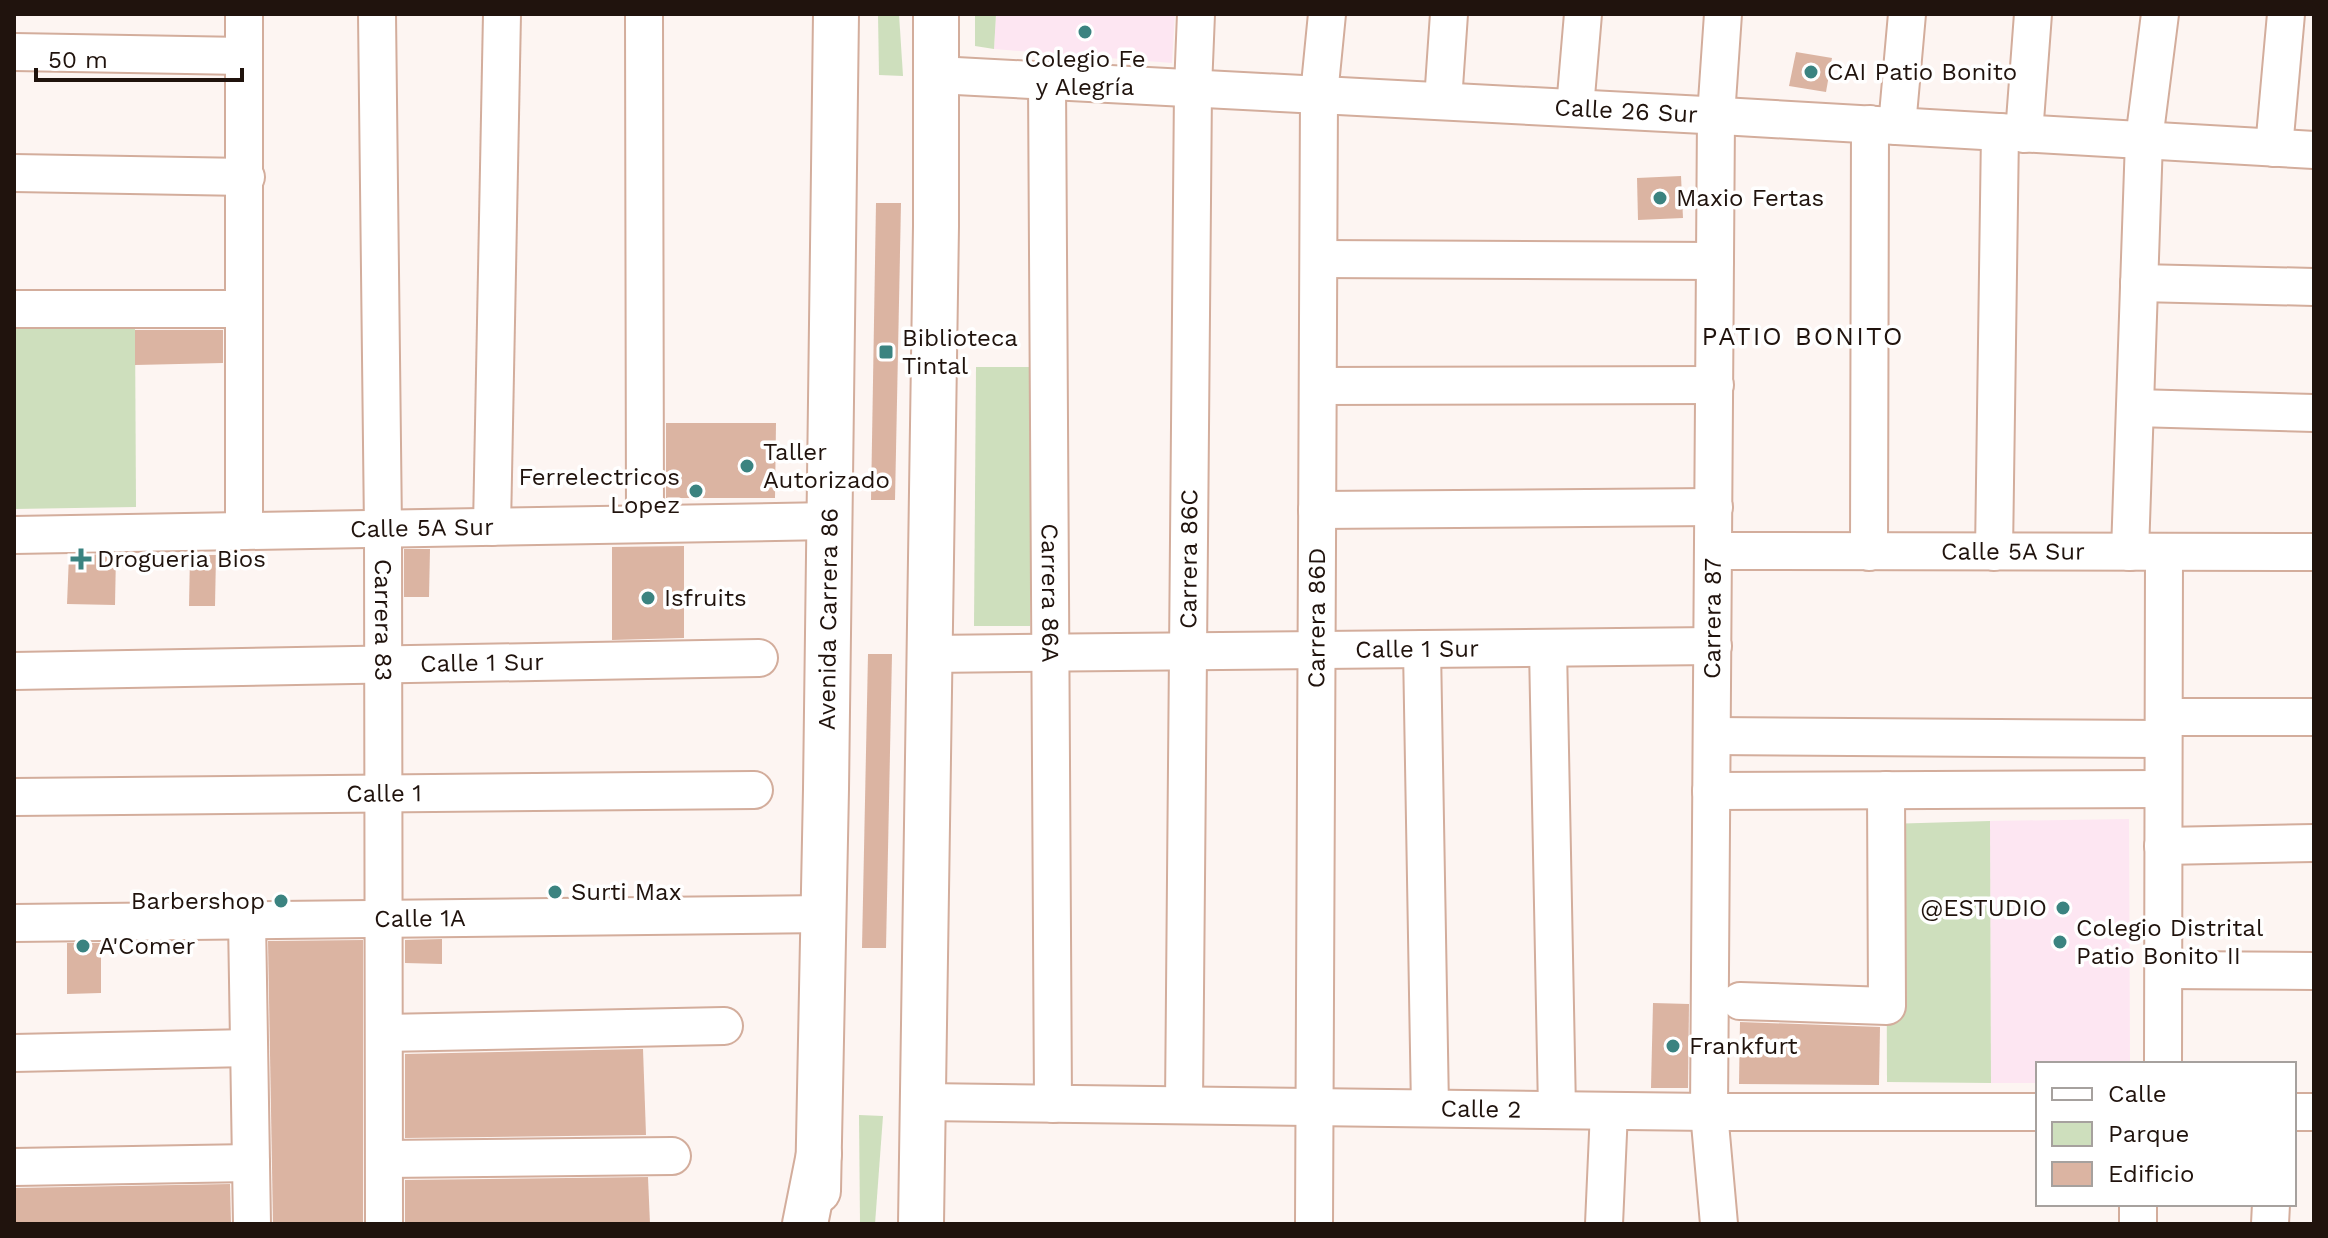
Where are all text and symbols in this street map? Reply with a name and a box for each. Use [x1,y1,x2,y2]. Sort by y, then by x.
marker: Colegio Fe y Alegría [1076,23,1094,41]
scale bar [36,32,242,82]
place label: Colegio Fe y Alegría [1025,45,1145,101]
text: 50 m [48,46,108,74]
place label: CAI Patio Bonito [1827,58,2017,86]
marker: CAI Patio Bonito [1802,63,1820,81]
street label: Calle 26 Sur [1554,93,1699,129]
place label: Maxio Fertas [1676,184,1824,212]
marker: Maxio Fertas [1651,189,1669,207]
district label: PATIO BONITO [1702,321,1904,351]
place label: Biblioteca Tintal [902,324,1018,380]
marker: Biblioteca Tintal [877,343,895,361]
place label: Taller Autorizado [763,438,890,494]
marker: Taller Autorizado [738,457,756,475]
place label: Ferrelectricos Lopez [518,463,680,519]
marker: Ferrelectricos Lopez [687,482,705,500]
street label: Carrera 86C [1174,489,1203,629]
street label: Avenida Carrera 86 [813,508,844,730]
street label: Calle 5A Sur [350,513,494,543]
street label: Carrera 86A [1036,523,1064,663]
street label: Calle 5A Sur [1941,537,2085,566]
place label: Drogueria Bios [97,545,266,573]
street label: Carrera 86D [1302,548,1331,688]
marker: Drogueria Bios [72,550,90,568]
street label: Carrera 87 [1698,558,1727,679]
street label: Carrera 83 [369,559,397,681]
place label: Isfruits [664,584,747,612]
marker: Isfruits [639,589,657,607]
street label: Calle 1 Sur [1355,634,1479,664]
street label: Calle 1 Sur [420,648,544,678]
street label: Calle 1 [346,779,422,808]
place label: Surti Max [571,878,682,906]
marker: Surti Max [546,883,564,901]
place label: Barbershop [131,887,265,915]
marker: Barbershop [272,892,290,910]
place label: @ESTUDIO [1920,894,2047,922]
marker: @ESTUDIO [2054,899,2072,917]
street label: Calle 1A [374,904,466,933]
place label: Colegio Distrital Patio Bonito II [2076,914,2264,970]
place label: A'Comer [99,932,196,960]
marker: Colegio Distrital Patio Bonito II [2051,933,2069,951]
marker: A'Comer [74,937,92,955]
place label: Frankfurt [1689,1032,1798,1060]
marker: Frankfurt [1664,1037,1682,1055]
legend [2036,1062,2296,1206]
text: Calle [2108,1080,2167,1108]
street label: Calle 2 [1440,1095,1522,1124]
text: Parque [2108,1120,2189,1148]
text: Edificio [2108,1160,2194,1188]

